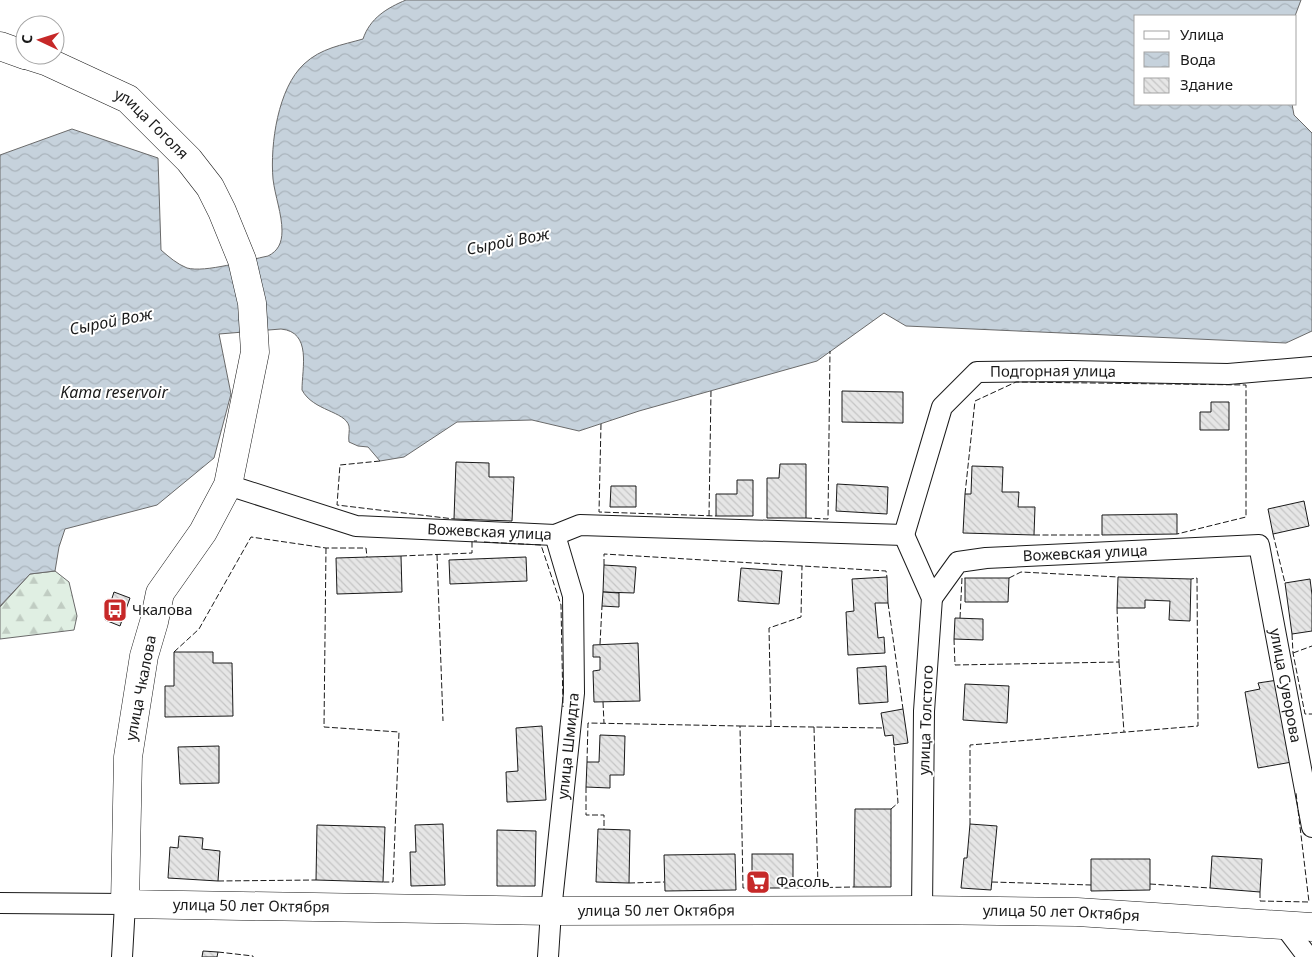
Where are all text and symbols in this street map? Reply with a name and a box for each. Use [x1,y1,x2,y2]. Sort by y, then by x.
north arrow [15,15,65,65]
legend [1134,15,1297,105]
text: Улица [1180,24,1224,44]
text: С [17,34,36,44]
text: Вода [1180,49,1216,69]
text: Здание [1180,74,1233,94]
street label: улица Гоголя [112,83,193,163]
water label: Сырой Вож [464,222,552,260]
water label: Сырой Вож [67,302,155,340]
street label: Подгорная улица [990,360,1116,381]
water label: Kama reservoir [60,381,168,403]
street label: Вожевская улица [427,518,552,544]
street label: Вожевская улица [1022,539,1148,565]
bus stop icon: Чкалова [102,597,128,623]
place label: Чкалова [132,599,193,619]
street label: улица Суворова [1266,627,1307,744]
street label: улица Чкалова [120,633,160,742]
street label: улица Толстого [913,664,937,775]
street label: улица Шмидта [552,692,583,800]
supermarket icon: Фасоль [745,869,771,895]
place label: Фасоль [776,871,830,891]
street label: улица 50 лет Октября [173,894,330,916]
street label: улица 50 лет Октября [578,900,735,920]
street label: улица 50 лет Октября [983,900,1140,925]

